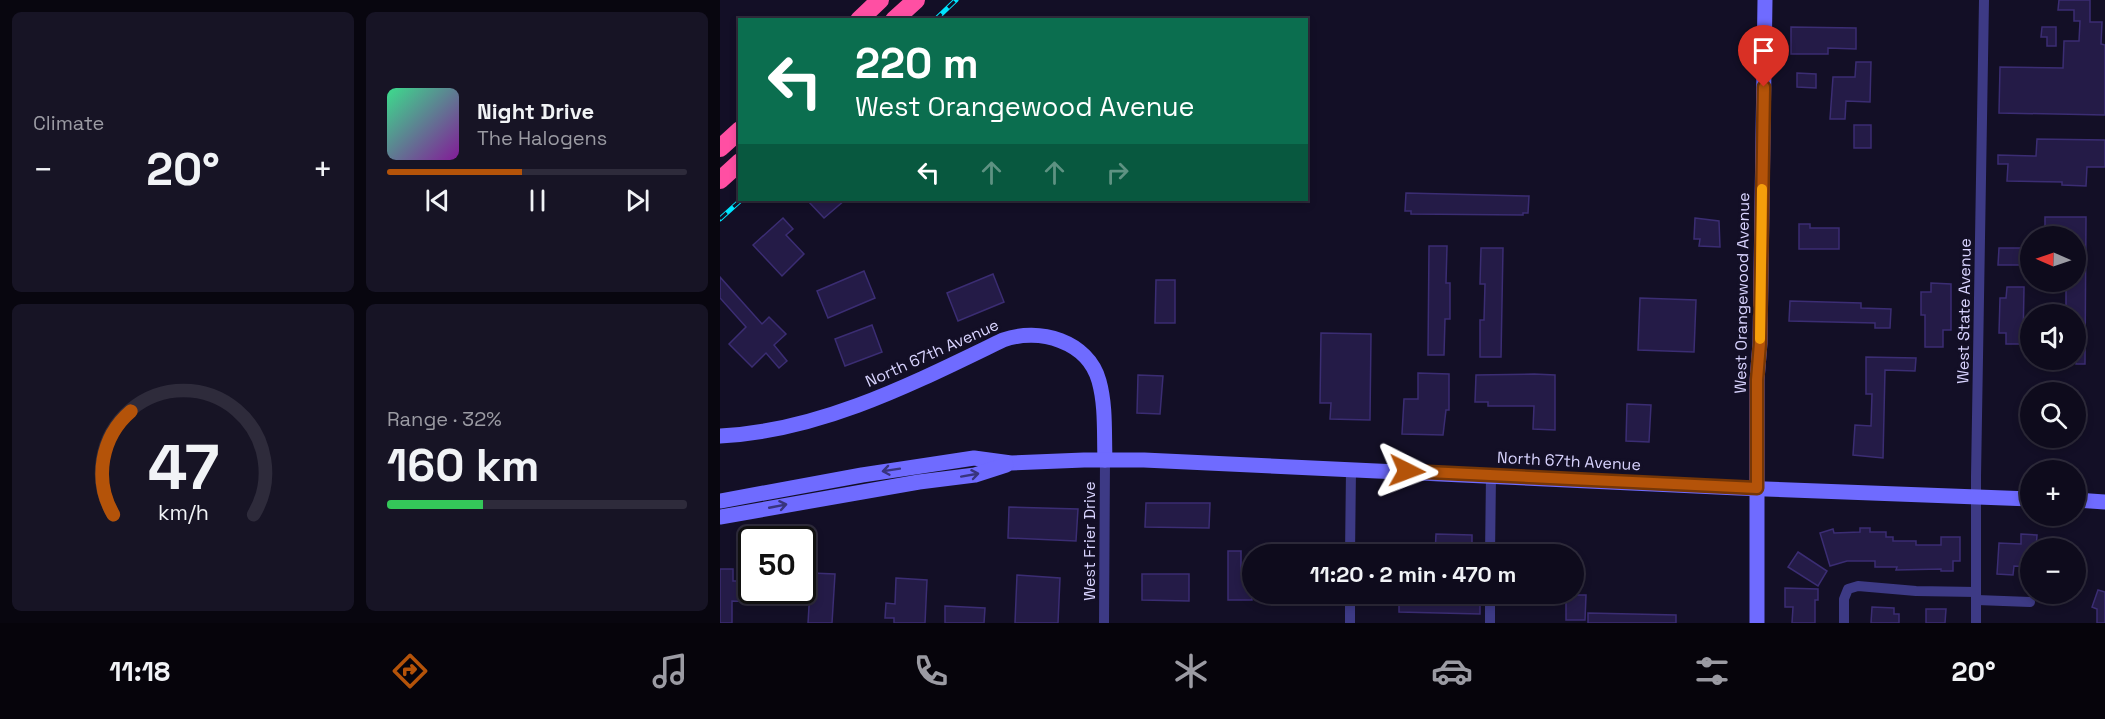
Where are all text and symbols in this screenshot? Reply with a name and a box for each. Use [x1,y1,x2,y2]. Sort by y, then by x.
pin [1738,25,1789,87]
icon: arrive [1747,34,1780,67]
text: 220 m [855,37,979,90]
icon: left [756,42,834,120]
text: West Orangewood Avenue [855,89,1195,124]
text: Night Drive [477,97,594,125]
text: Climate [33,110,104,136]
text: The Halogens [477,125,607,151]
text: 20° [146,141,220,198]
text: − [33,149,53,191]
text: + [313,149,333,191]
icon: left [912,156,945,189]
icon: ahead [975,156,1008,189]
icon: ahead [1038,156,1071,189]
icon: right [1101,156,1134,189]
icon: previous [421,184,454,217]
icon: pause [521,184,554,217]
icon: next [621,184,654,217]
street label: West Orangewood Avenue [1730,192,1754,394]
north arrow [2020,226,2086,292]
map controls [2020,226,2086,604]
street label: West State Avenue [1952,238,1976,384]
button: sound [2020,304,2086,370]
street label: North 67th Avenue [862,314,1002,392]
button: search [2020,382,2086,448]
text: Range · 32% [387,406,502,432]
text: 47 [147,428,219,507]
text: 160 km [387,437,540,494]
position arrow [1375,439,1439,503]
street label: North 67th Avenue [1497,447,1641,475]
button: + [2020,460,2086,526]
one-way arrow [881,465,901,476]
one-way arrow [960,470,979,481]
street label: West Frier Drive [1079,481,1100,601]
text: km/h [157,499,209,526]
one-way arrow [767,500,787,511]
speed limit sign: 50 [738,526,816,604]
button: − [2020,538,2086,604]
text: 11:20 · 2 min · 470 m [1310,560,1516,588]
icon: directions [389,650,431,692]
icon: music [649,650,691,692]
icon: phone [910,650,952,692]
icon: climate [1170,650,1212,692]
icon: car [1431,650,1473,692]
icon: filters [1691,650,1733,692]
text: 11:18 [109,654,170,689]
text: 20° [1951,654,1996,689]

